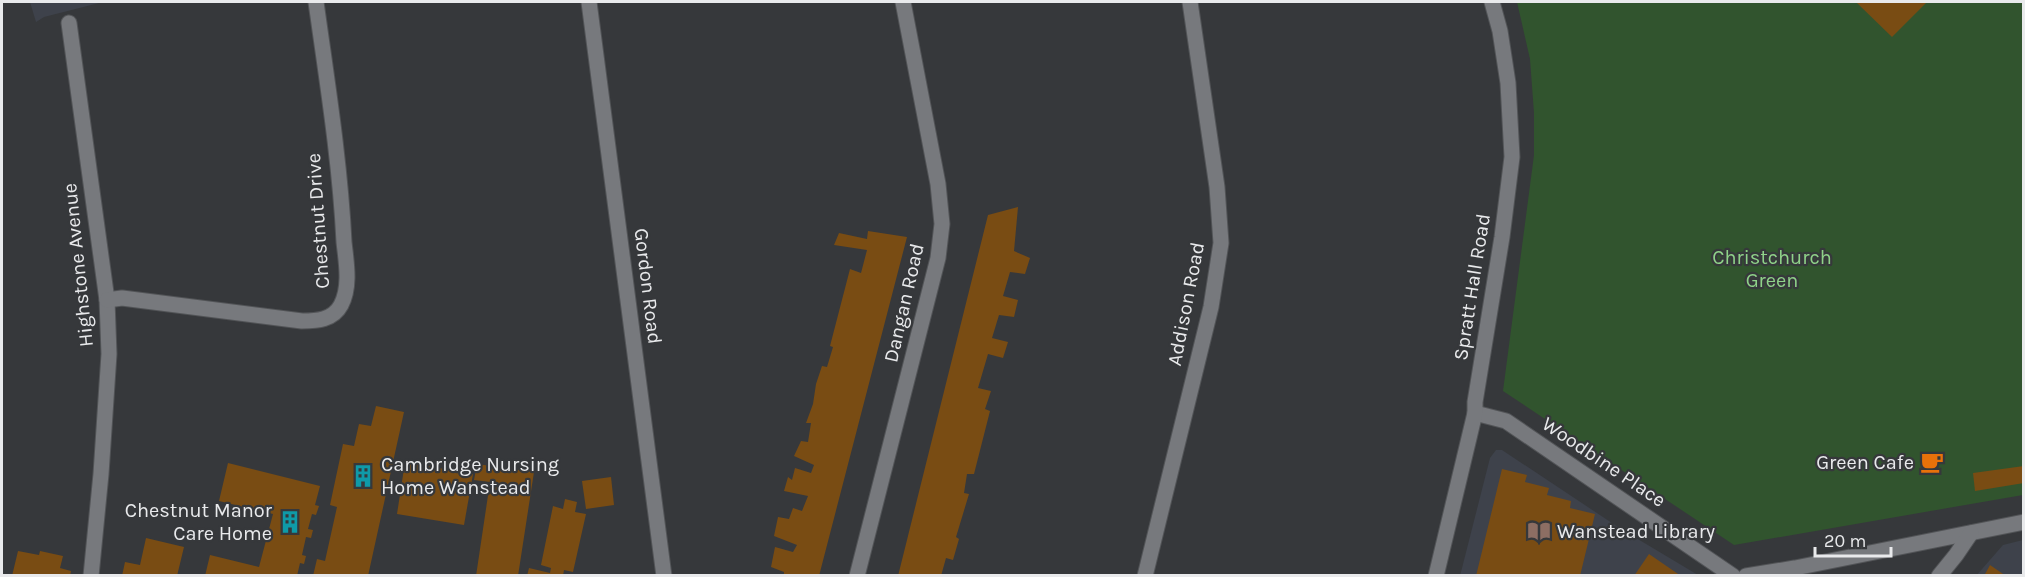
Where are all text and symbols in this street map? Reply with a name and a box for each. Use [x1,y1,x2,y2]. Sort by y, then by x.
street label: Chestnut Drive [302,152,334,290]
street label: Highstone Avenue [58,182,98,348]
street label: Spratt Hall Road [1449,212,1495,362]
street label: Gordon Road [629,227,667,345]
street label: Addison Road [1163,240,1209,368]
street label: Dangan Road [879,241,929,365]
park label: Christchurch Green [1712,246,1832,292]
street label: Woodbine Place [1538,412,1670,512]
cafe icon: Green Cafe [1919,449,1945,475]
place label: Green Cafe [1816,451,1914,474]
place label: Cambridge Nursing Home Wanstead [381,453,559,499]
building icon: Cambridge Nursing Home Wanstead [350,463,376,489]
place label: Chestnut Manor Care Home [125,499,273,545]
building icon: Chestnut Manor Care Home [277,509,303,535]
library icon: Wanstead Library [1526,518,1552,544]
place label: Wanstead Library [1557,520,1715,543]
scale bar [1815,520,1892,558]
text: 20 m [1824,530,1866,552]

